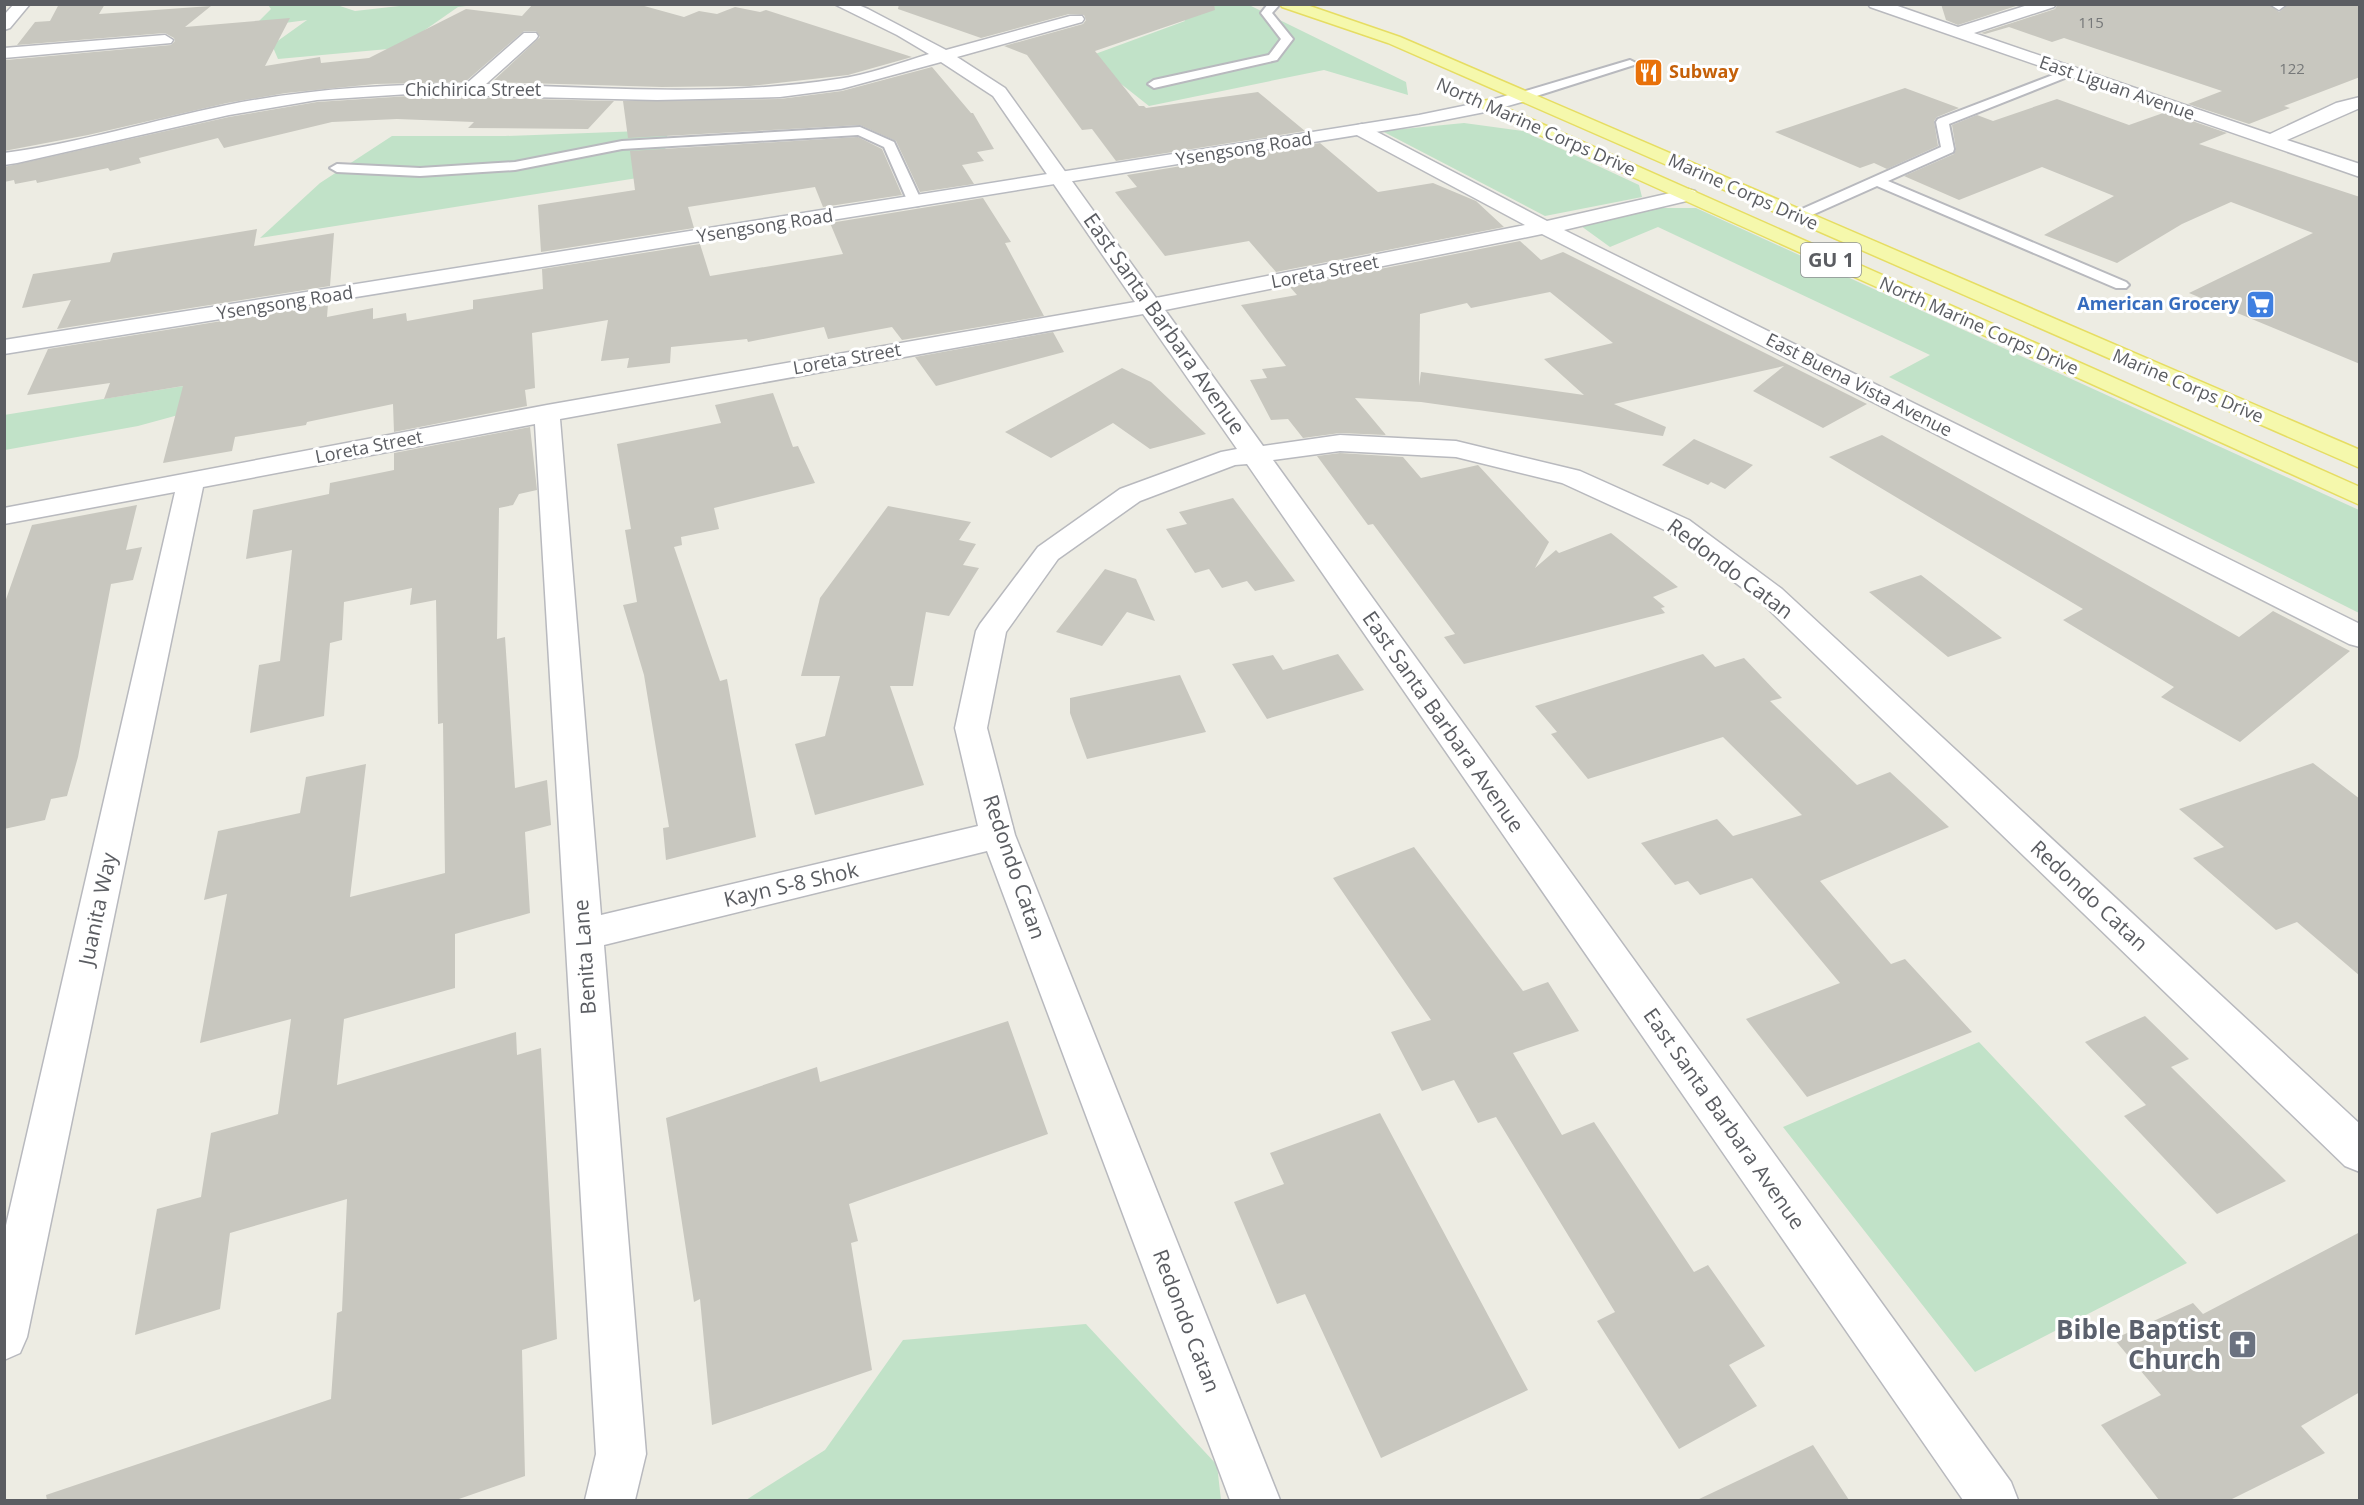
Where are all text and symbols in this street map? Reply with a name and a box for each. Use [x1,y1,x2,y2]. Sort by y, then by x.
house number: 115 [2078,12,2104,32]
street label: East Liguan Avenue [2036,49,2198,125]
restaurant icon: Subway [1632,56,1664,88]
house number: 122 [2279,58,2305,78]
place label: Subway [1669,59,1739,83]
street label: North Marine Corps Drive [1433,71,1640,181]
street label: Chichirica Street [405,77,541,101]
street label: Ysengsong Road [1174,125,1314,171]
street label: Marine Corps Drive [1665,147,1822,235]
street label: Ysengsong Road [695,202,835,248]
street label: East Santa Barbara Avenue [1078,207,1252,440]
road number: GU 1 [1801,243,1861,277]
street label: Loreta Street [1269,249,1381,293]
street label: North Marine Corps Drive [1876,270,2083,380]
street label: Ysengsong Road [215,279,355,325]
supermarket icon: American Grocery [2244,288,2276,320]
place label: American Grocery [2077,291,2240,315]
street label: East Buena Vista Avenue [1762,327,1957,442]
street label: Loreta Street [791,337,903,379]
street label: Marine Corps Drive [2109,342,2268,428]
street label: Loreta Street [313,424,425,468]
street label: Redondo Catan [1662,512,1799,625]
street label: East Santa Barbara Avenue [1357,605,1531,838]
street label: Redondo Catan [977,791,1053,943]
street label: Redondo Catan [2025,834,2154,957]
street label: Juanita Way [71,849,123,970]
street label: Kayn S-8 Shok [721,855,861,913]
street label: Benita Lane [566,899,602,1016]
street label: East Santa Barbara Avenue [1638,1002,1812,1235]
street label: Redondo Catan [1147,1245,1227,1396]
place label: Bible Baptist Church [2056,1311,2221,1377]
church icon: Bible Baptist Church [2226,1329,2258,1361]

